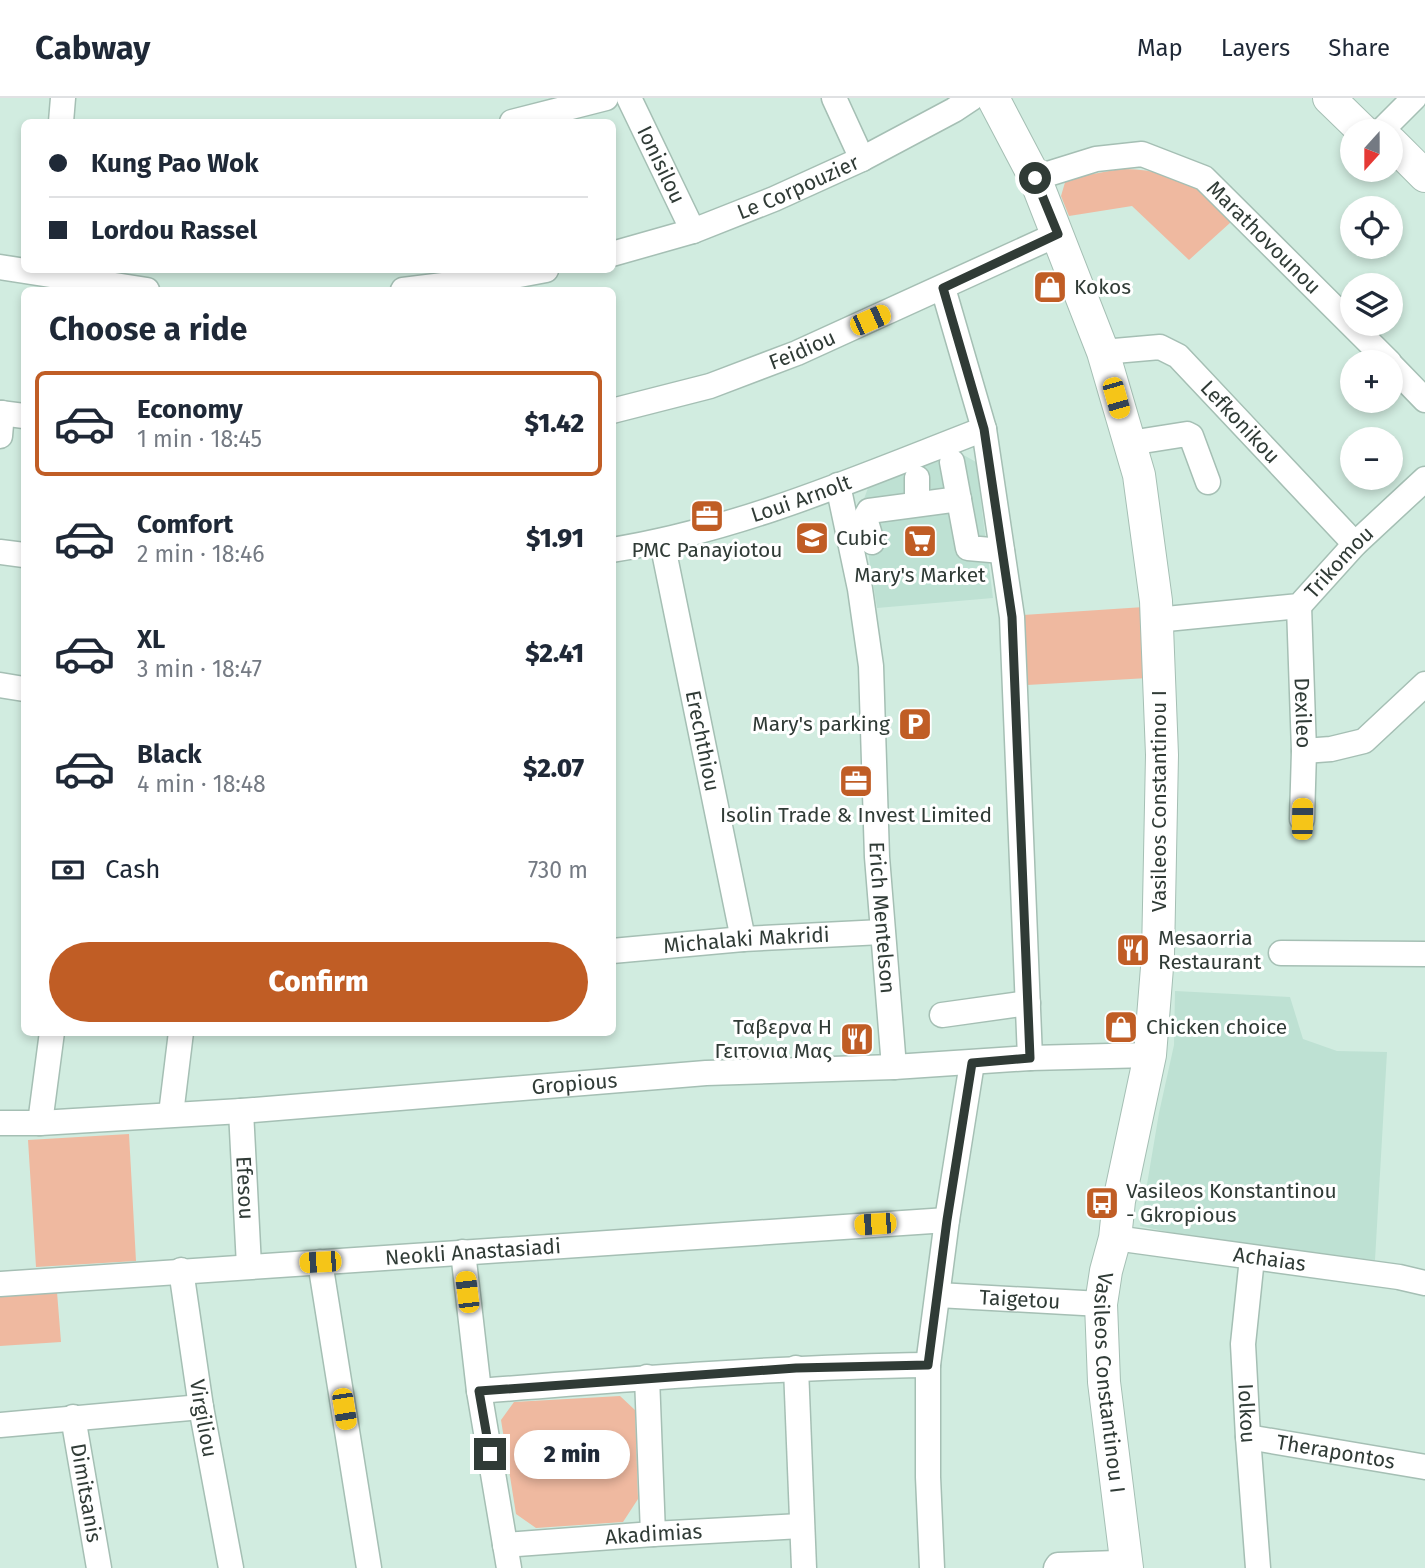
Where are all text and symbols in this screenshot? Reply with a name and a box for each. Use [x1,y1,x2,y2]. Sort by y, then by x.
text: Cabway [35,28,150,68]
text: Map [1137,34,1183,62]
text: Layers [1221,34,1290,62]
text: Share [1328,34,1390,62]
north arrow [1340,119,1404,182]
map controls [1340,119,1403,490]
street label: Ionisilou [631,122,691,208]
text: Kung Pao Wok [91,148,259,179]
street label: Le Corpouzier [733,149,863,225]
route start [1019,162,1051,194]
street label: Marathovounou [1201,175,1326,300]
button: locate [1340,196,1403,259]
text: Lordou Rassel [91,215,257,246]
shop icon: Kokos [1031,268,1069,306]
button: layers [1340,273,1403,336]
place label: Kokos [1074,274,1131,300]
car [847,302,894,338]
text: Choose a ride [49,310,247,348]
street label: Feidiou [765,324,840,376]
button: + [1340,350,1403,413]
car [1101,375,1132,421]
street label: Lefkonikou [1195,375,1285,469]
icon: car [53,392,116,455]
text: Economy [137,394,243,425]
text: $1.42 [524,408,584,439]
text: 1 min · 18:45 [137,425,262,453]
button: − [1340,427,1403,490]
street label: Loui Arnolt [748,469,855,528]
office icon: PMC Panayiotou [688,497,726,535]
icon: car [53,507,116,570]
text: Comfort [137,509,233,540]
school or university icon: Cubic [793,519,831,557]
street label: Trikomou [1299,520,1379,604]
supermarket icon: Mary's Market [901,522,939,560]
text: $1.91 [526,523,584,554]
place label: Cubic [836,525,888,551]
place label: PMC Panayiotou [631,537,783,563]
text: 2 min · 18:46 [137,540,264,568]
place label: Mary's Market [854,562,986,588]
icon: car [53,622,116,685]
text: XL [137,624,165,655]
text: $2.41 [525,638,584,669]
text: 3 min · 18:47 [137,655,262,683]
street label: Dexileo [1288,677,1317,749]
street label: Erechthiou [680,688,726,794]
street label: Vasileos Constantinou I [1146,690,1172,912]
parking icon: Mary's parking [896,705,934,743]
place label: Mary's parking [752,711,890,737]
icon: car [53,737,116,800]
text: Black [137,739,202,770]
text: $2.07 [523,753,584,784]
office icon: Isolin Trade & Invest Limited [837,762,875,800]
text: 4 min · 18:48 [137,770,266,798]
car [1292,798,1313,840]
place label: Isolin Trade & Invest Limited [720,802,992,828]
street label: Erich Mentelson [864,841,901,995]
icon: cash [49,851,87,889]
text: Cash [105,854,161,885]
text: 730 m [528,856,588,884]
street label: Michalaki Makridi [662,922,830,959]
place label: Mesaorria Restaurant [1158,925,1262,975]
restaurant icon: Mesaorria Restaurant [1114,931,1152,969]
button: Confirm [49,942,588,1022]
shop icon: Chicken choice [1102,1008,1140,1046]
place label: Ταβερνα Η Γειτονια Μας [715,1014,832,1064]
place label: Chicken choice [1146,1014,1287,1040]
restaurant icon: Ταβερνα Η Γειτονια Μας [838,1020,876,1058]
street label: Gropious [531,1067,619,1100]
street label: Efesou [230,1156,260,1220]
place label: Vasileos Konstantinou - Gkropious [1126,1178,1337,1228]
bus stop icon: Vasileos Konstantinou - Gkropious [1083,1184,1121,1222]
car [854,1212,897,1236]
street label: Neokli Anastasiadi [384,1233,562,1271]
street label: Achaias [1232,1241,1308,1277]
car [299,1250,342,1274]
car [455,1270,480,1314]
street label: Vasileos Constantinou I [1088,1270,1131,1495]
street label: Taigetou [979,1284,1061,1315]
street label: Virgiliou [184,1378,223,1460]
street label: Iolkou [1232,1383,1261,1444]
car [331,1387,358,1431]
street label: Therapontos [1274,1429,1397,1475]
callout: 2 min [514,1430,630,1478]
route end [474,1438,506,1470]
text: 2 min [544,1440,600,1468]
street label: Dimitsanis [65,1441,107,1545]
street label: Akadimias [604,1518,703,1551]

